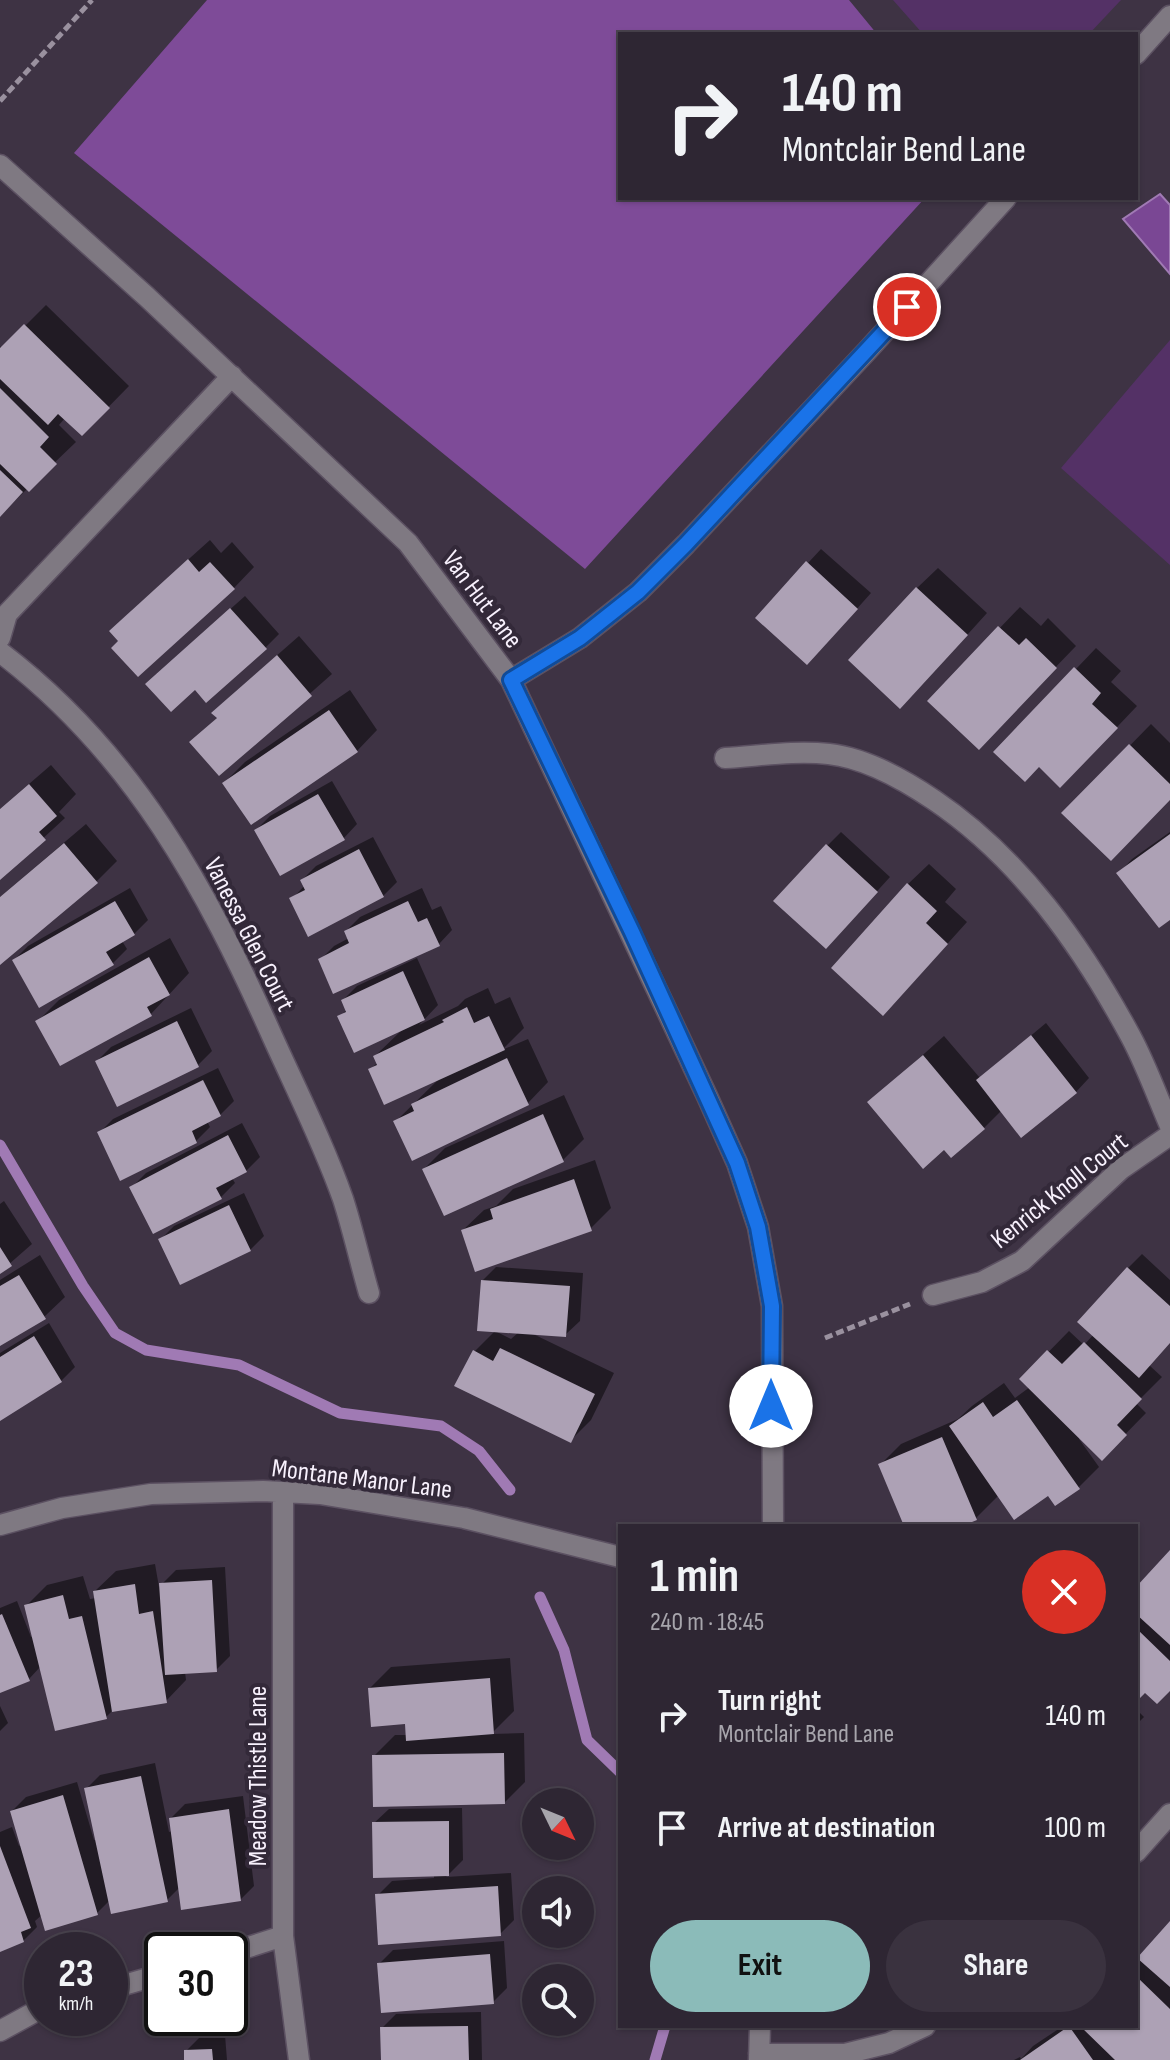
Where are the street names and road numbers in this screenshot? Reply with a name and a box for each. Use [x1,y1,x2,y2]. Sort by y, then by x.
street label: Van Hut Lane [435,545,528,655]
street label: Vanessa Glen Court [197,853,301,1017]
street label: Kenrick Knoll Court [985,1127,1135,1256]
street label: Montane Manor Lane [270,1453,454,1506]
street label: Meadow Thistle Lane [243,1686,274,1866]

